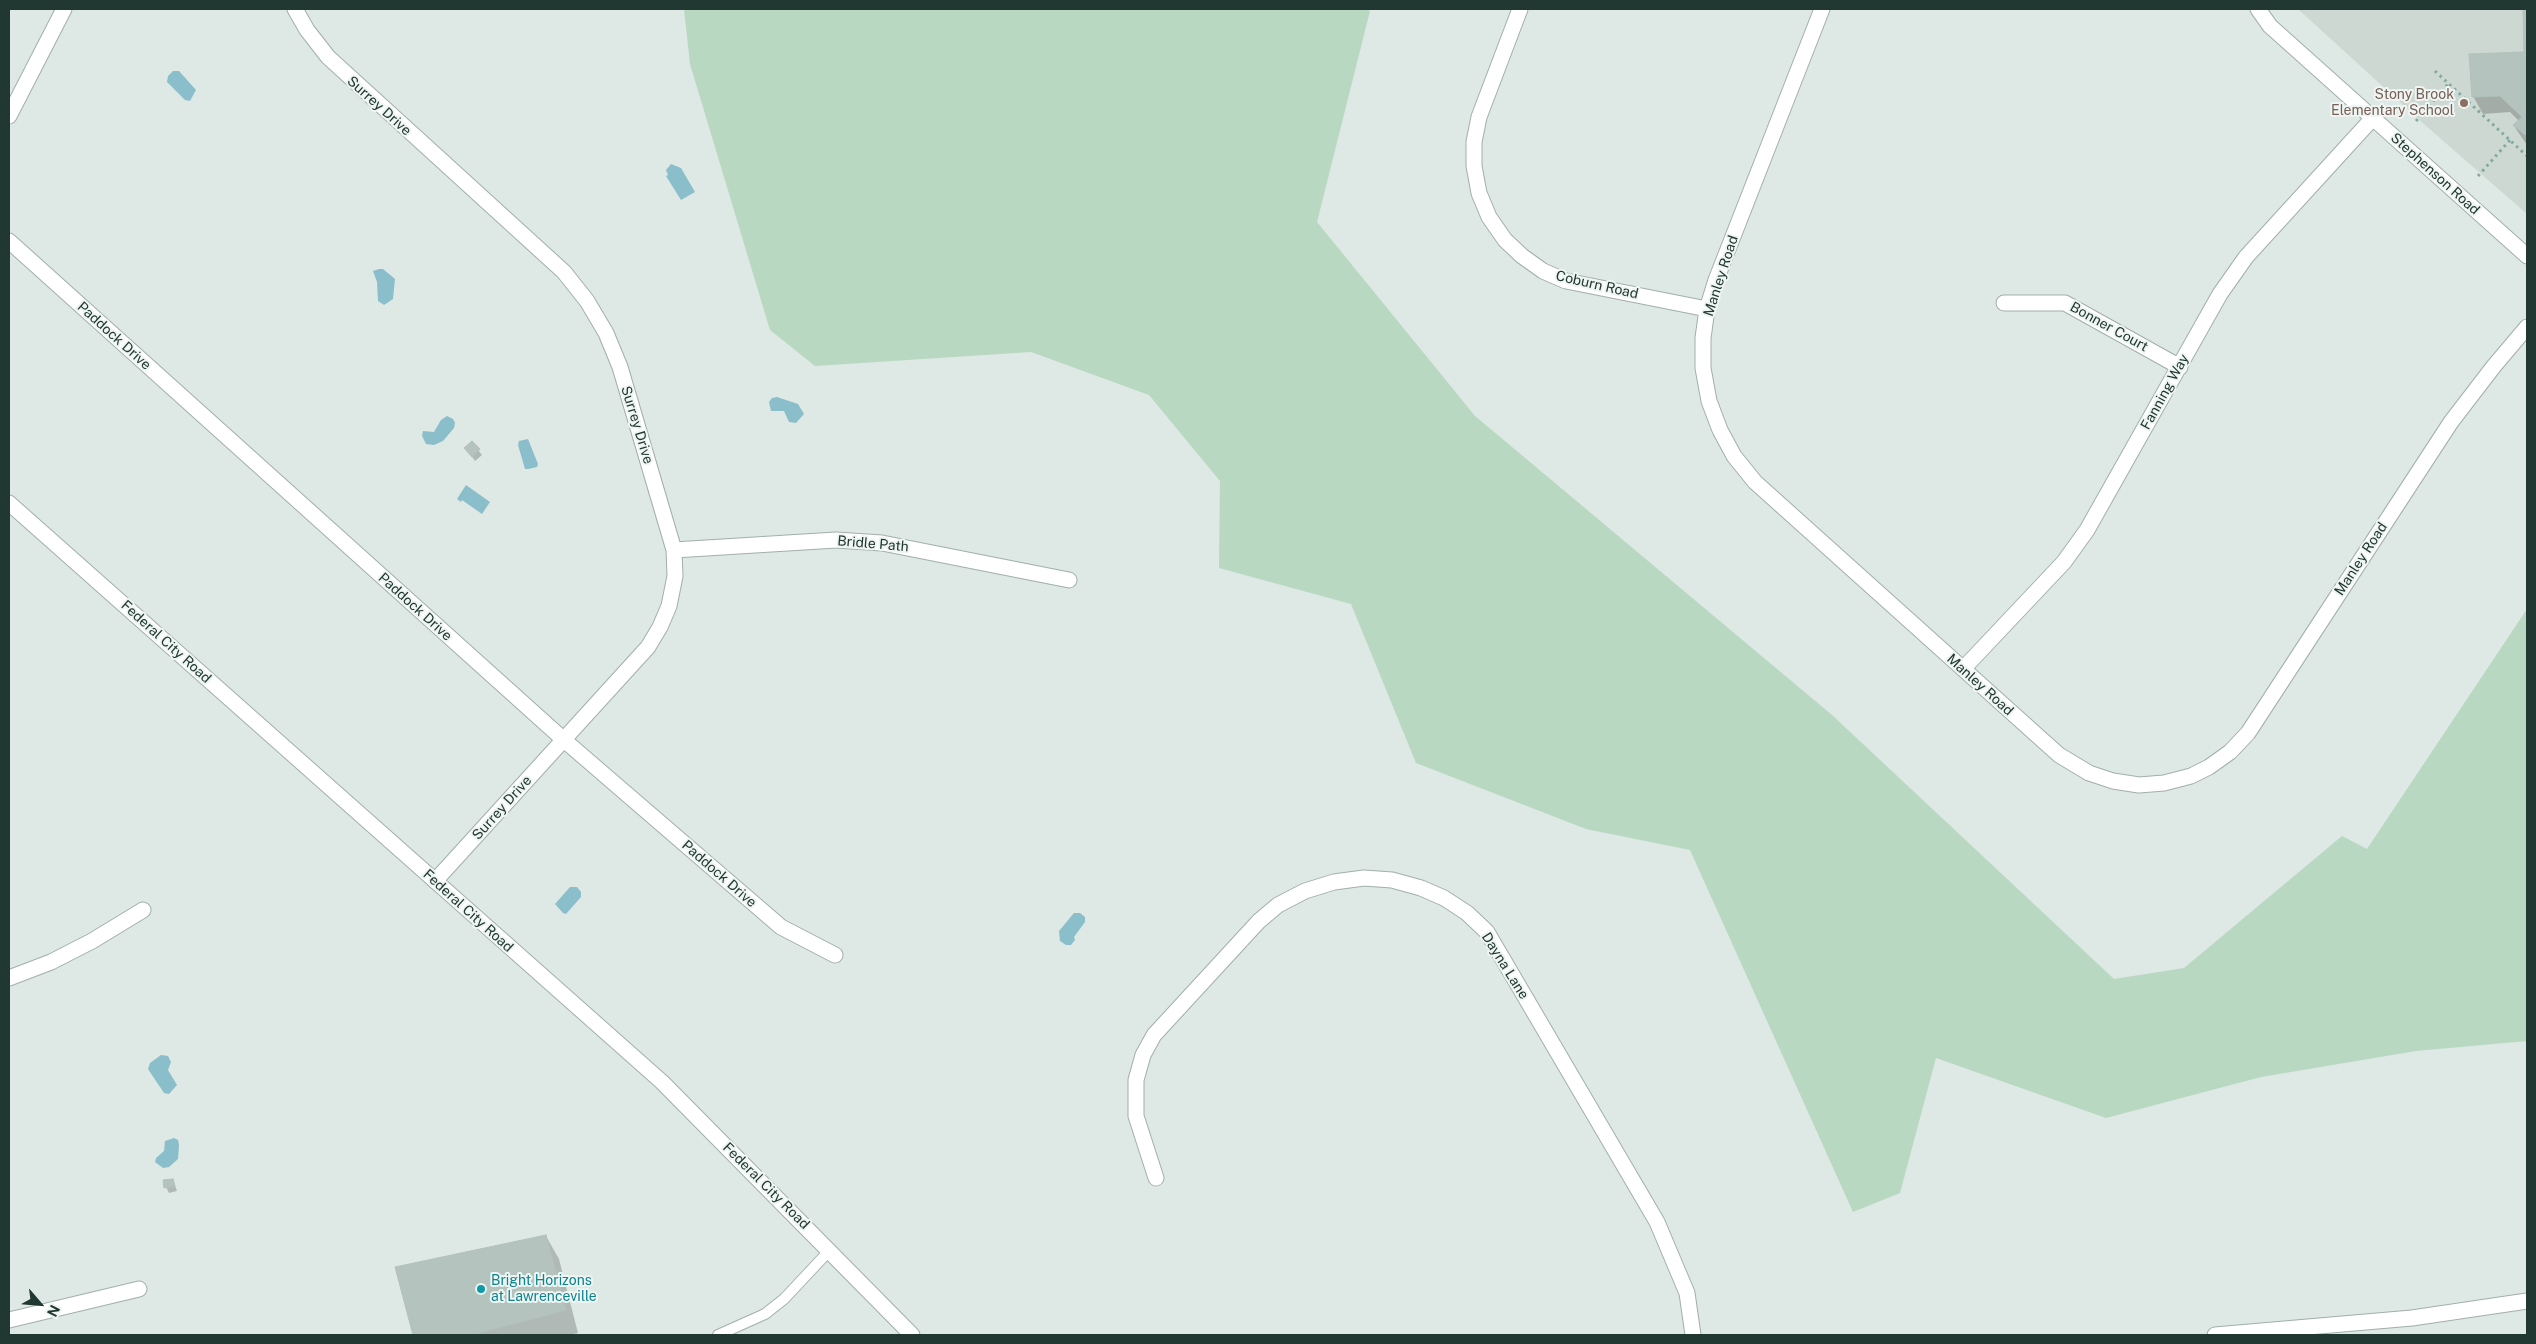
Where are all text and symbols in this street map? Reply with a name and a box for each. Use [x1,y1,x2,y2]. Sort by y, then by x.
street label: Surrey Drive [343,73,415,139]
place label: Stony Brook Elementary School [2331,87,2454,120]
marker: Stony Brook Elementary School [2458,97,2470,109]
street label: Stephenson Road [2387,130,2483,218]
street label: Manley Road [1700,233,1742,319]
street label: Coburn Road [1554,267,1640,303]
street label: Paddock Drive [74,299,154,373]
street label: Bonner Court [2067,299,2151,355]
street label: Fanning Way [2137,351,2193,433]
street label: Surrey Drive [617,384,657,466]
street label: Manley Road [2331,519,2391,599]
street label: Bridle Path [837,533,909,555]
street label: Paddock Drive [375,570,455,644]
street label: Federal City Road [117,597,215,687]
street label: Manley Road [1943,651,2017,719]
street label: Surrey Drive [469,772,535,844]
street label: Paddock Drive [678,837,760,911]
street label: Federal City Road [419,866,517,956]
street label: Dayna Lane [1478,930,1532,1002]
street label: Federal City Road [719,1139,813,1233]
place label: Bright Horizons at Lawrenceville [491,1273,597,1305]
north arrow [15,1279,65,1329]
marker: Bright Horizons at Lawrenceville [475,1283,487,1295]
text: N [44,1302,63,1319]

